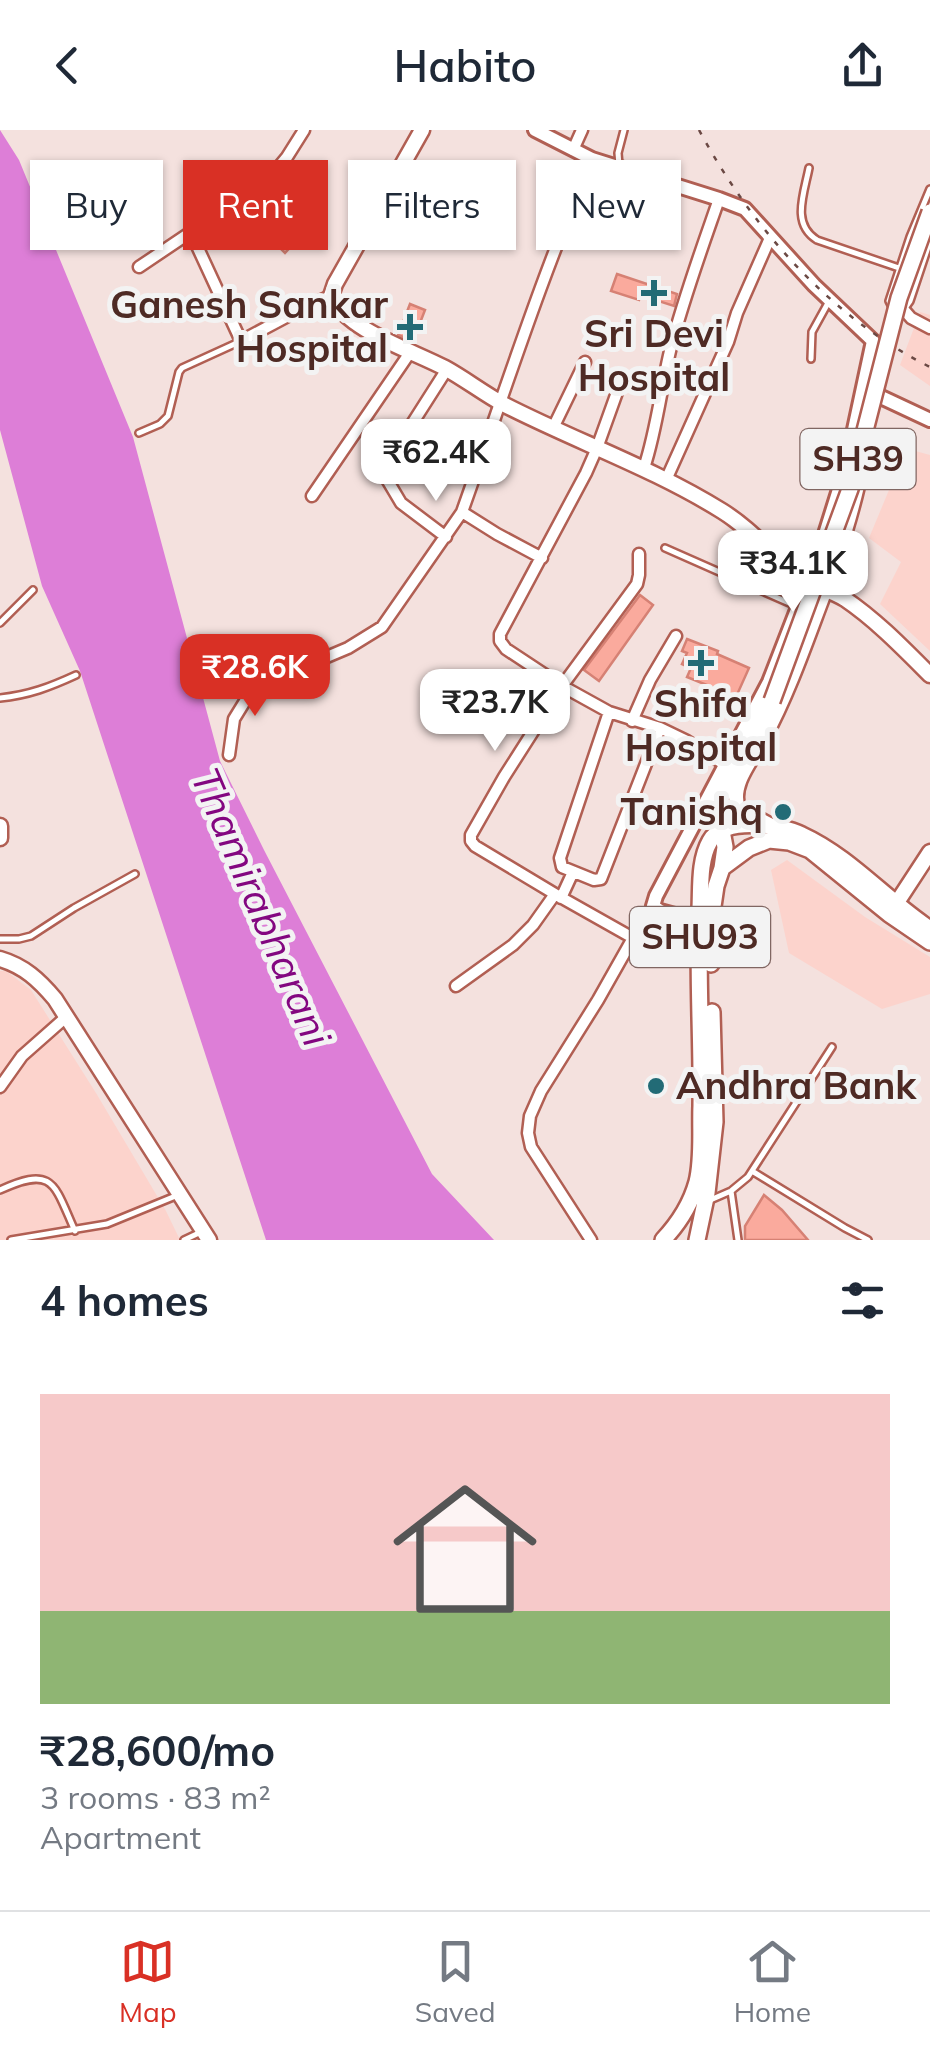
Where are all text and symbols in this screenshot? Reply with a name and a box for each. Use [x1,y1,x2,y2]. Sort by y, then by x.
text: Habito [394,37,536,93]
icon: back [40,38,95,93]
icon: share [835,38,890,93]
chip: Buy [30,160,163,250]
chip: Rent [183,160,328,250]
chip: Filters [348,160,516,250]
chip: New [536,160,681,250]
place label: Ganesh Sankar Hospital [110,280,388,372]
marker: Sri Devi Hospital [641,280,667,306]
place label: Sri Devi Hospital [578,309,730,401]
marker: Ganesh Sankar Hospital [397,314,423,340]
pin: ₹62.4K [355,419,517,504]
road number: SH39 [800,429,916,489]
text: ₹62.4K [383,431,489,471]
pin: ₹34.1K [712,530,874,615]
text: ₹34.1K [740,542,846,582]
pin: ₹28.6K [174,634,336,719]
text: ₹28.6K [202,646,308,686]
marker: Shifa Hospital [688,650,714,676]
pin: ₹23.7K [414,669,576,754]
place label: Shifa Hospital [625,679,777,771]
text: ₹23.7K [442,681,548,721]
water label: Thamirabharani [181,760,343,1054]
place label: Tanishq [621,787,763,835]
marker: Tanishq [772,801,794,823]
road number: SHU93 [630,907,770,967]
place label: Andhra Bank [676,1061,917,1109]
marker: Andhra Bank [645,1075,667,1097]
icon: filters [835,1273,890,1328]
text: 4 homes [40,1274,209,1327]
icon: home [375,1459,555,1639]
text: ₹28,600/mo [40,1724,275,1777]
text: 3 rooms · 83 m² [40,1777,271,1817]
text: Apartment [40,1817,201,1857]
tab: Map [119,1934,177,2029]
tab: Saved [415,1934,496,2029]
tab: Home [734,1934,811,2029]

